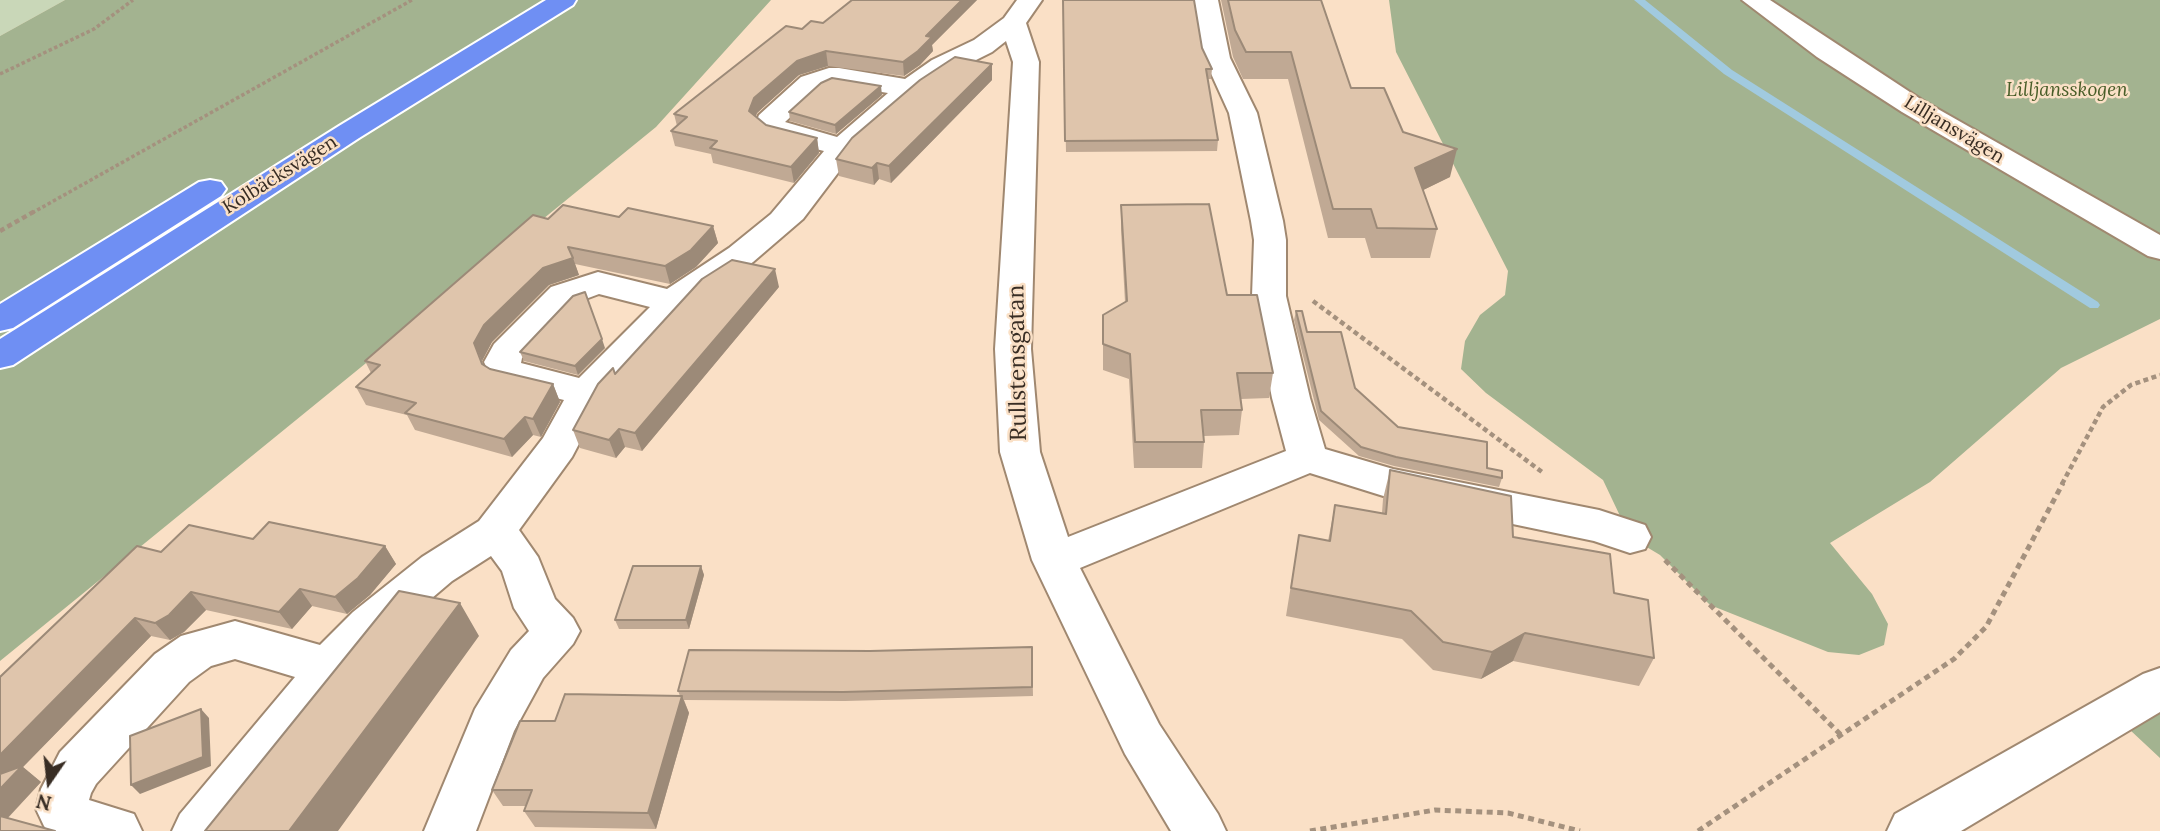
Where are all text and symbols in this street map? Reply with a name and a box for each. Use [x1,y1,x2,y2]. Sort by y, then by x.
park label: Lilljansskogen [2006,80,2128,102]
street label: Lilljansvägen [1900,91,2008,169]
street label: Kolbäcksvägen [219,131,341,219]
street label: Rullstensgatan [1003,285,1033,441]
north arrow [14,747,84,817]
text: N [34,789,54,816]

